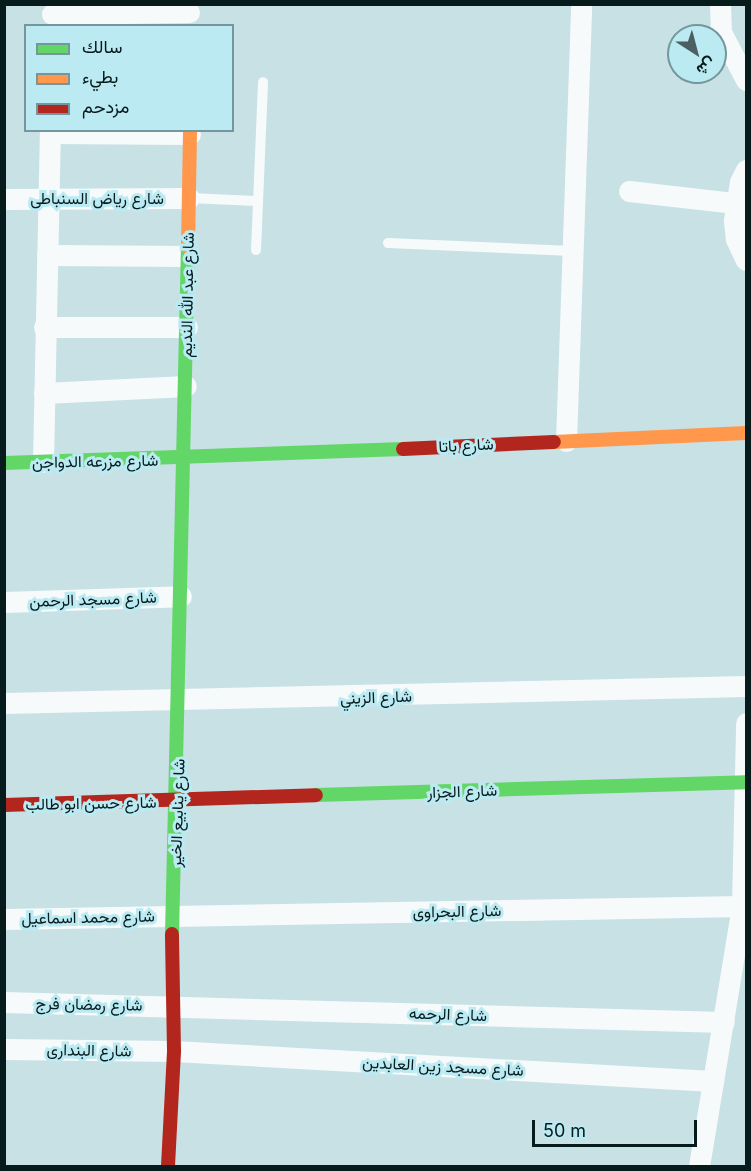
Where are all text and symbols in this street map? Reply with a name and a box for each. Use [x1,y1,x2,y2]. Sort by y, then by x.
legend [24,24,234,132]
north arrow [667,24,727,84]
text: سالك [82,36,122,57]
text: ش [693,53,720,81]
text: بطيء [82,66,118,87]
text: مزدحم [82,96,129,117]
street label: شارع رياض السنباطى [30,188,164,208]
street label: شارع عبد الله النديم [176,232,198,358]
street label: شارع باتا [438,434,494,456]
street label: شارع مزرعه الدواجن [32,450,158,472]
street label: شارع مسجد الرحمن [29,587,157,611]
street label: شارع الزيني [340,686,412,708]
street label: شارع ينابيع الخير [166,758,188,868]
street label: شارع الجزار [427,780,497,802]
street label: شارع حسن ابو طالب [25,792,157,814]
street label: شارع البحراوى [413,901,501,921]
street label: شارع محمد اسماعيل [21,906,155,928]
street label: شارع رمضان فرج [35,993,143,1015]
street label: شارع الرحمه [409,1003,487,1025]
street label: شارع البندارى [46,1040,132,1060]
street label: شارع مسجد زين العابدين [362,1052,524,1080]
scale bar [535,1108,700,1146]
text: 50 m [543,1120,586,1141]

